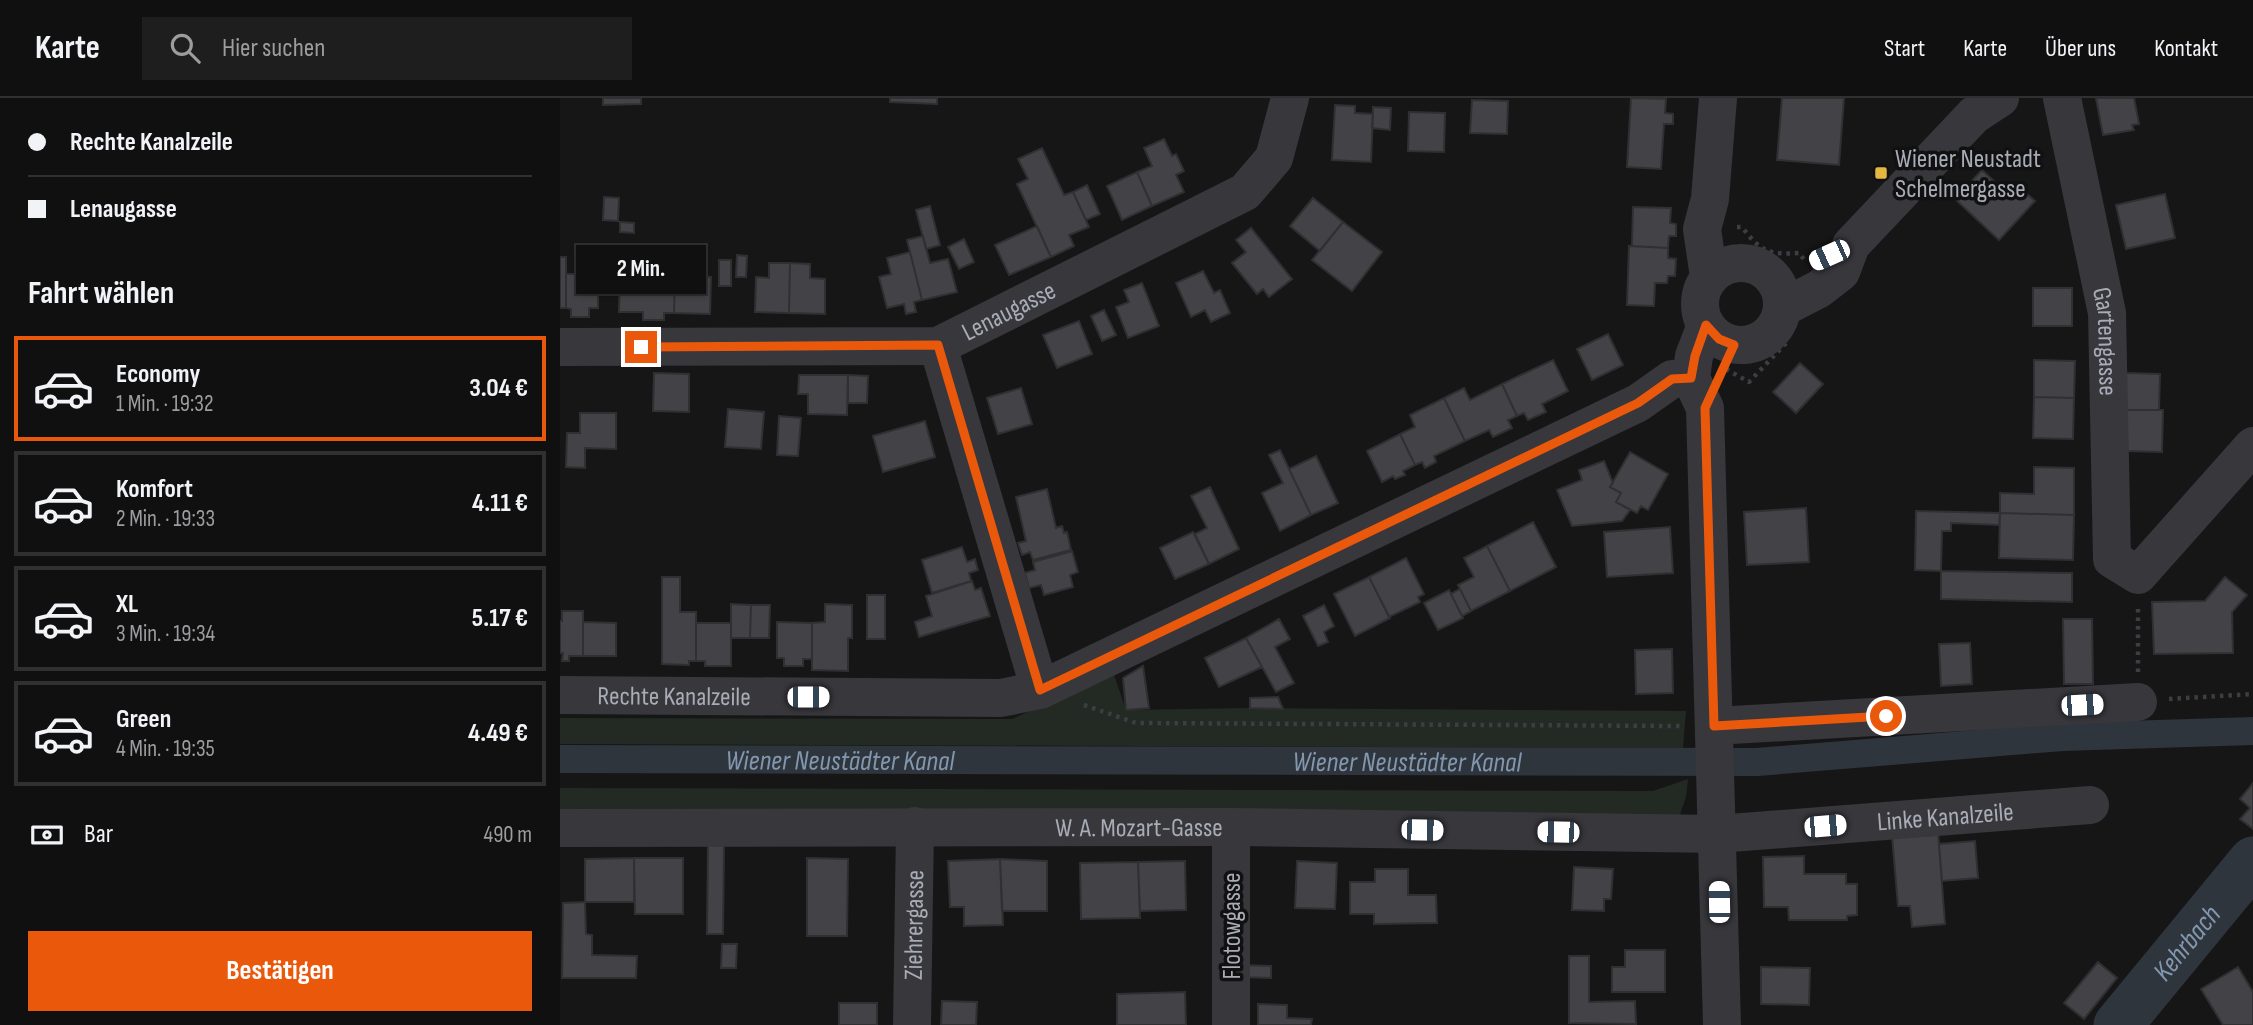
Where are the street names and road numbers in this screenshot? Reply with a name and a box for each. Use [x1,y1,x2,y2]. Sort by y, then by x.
street label: Lenaugasse [957,275,1061,348]
street label: Gartengasse [2085,285,2123,396]
street label: Rechte Kanalzeile [597,681,751,713]
street label: Linke Kanalzeile [1876,797,2015,839]
street label: W. A. Mozart-Gasse [1055,813,1223,844]
street label: Ziehrergasse [899,870,931,980]
street label: Flotowgasse [1217,873,1248,979]

